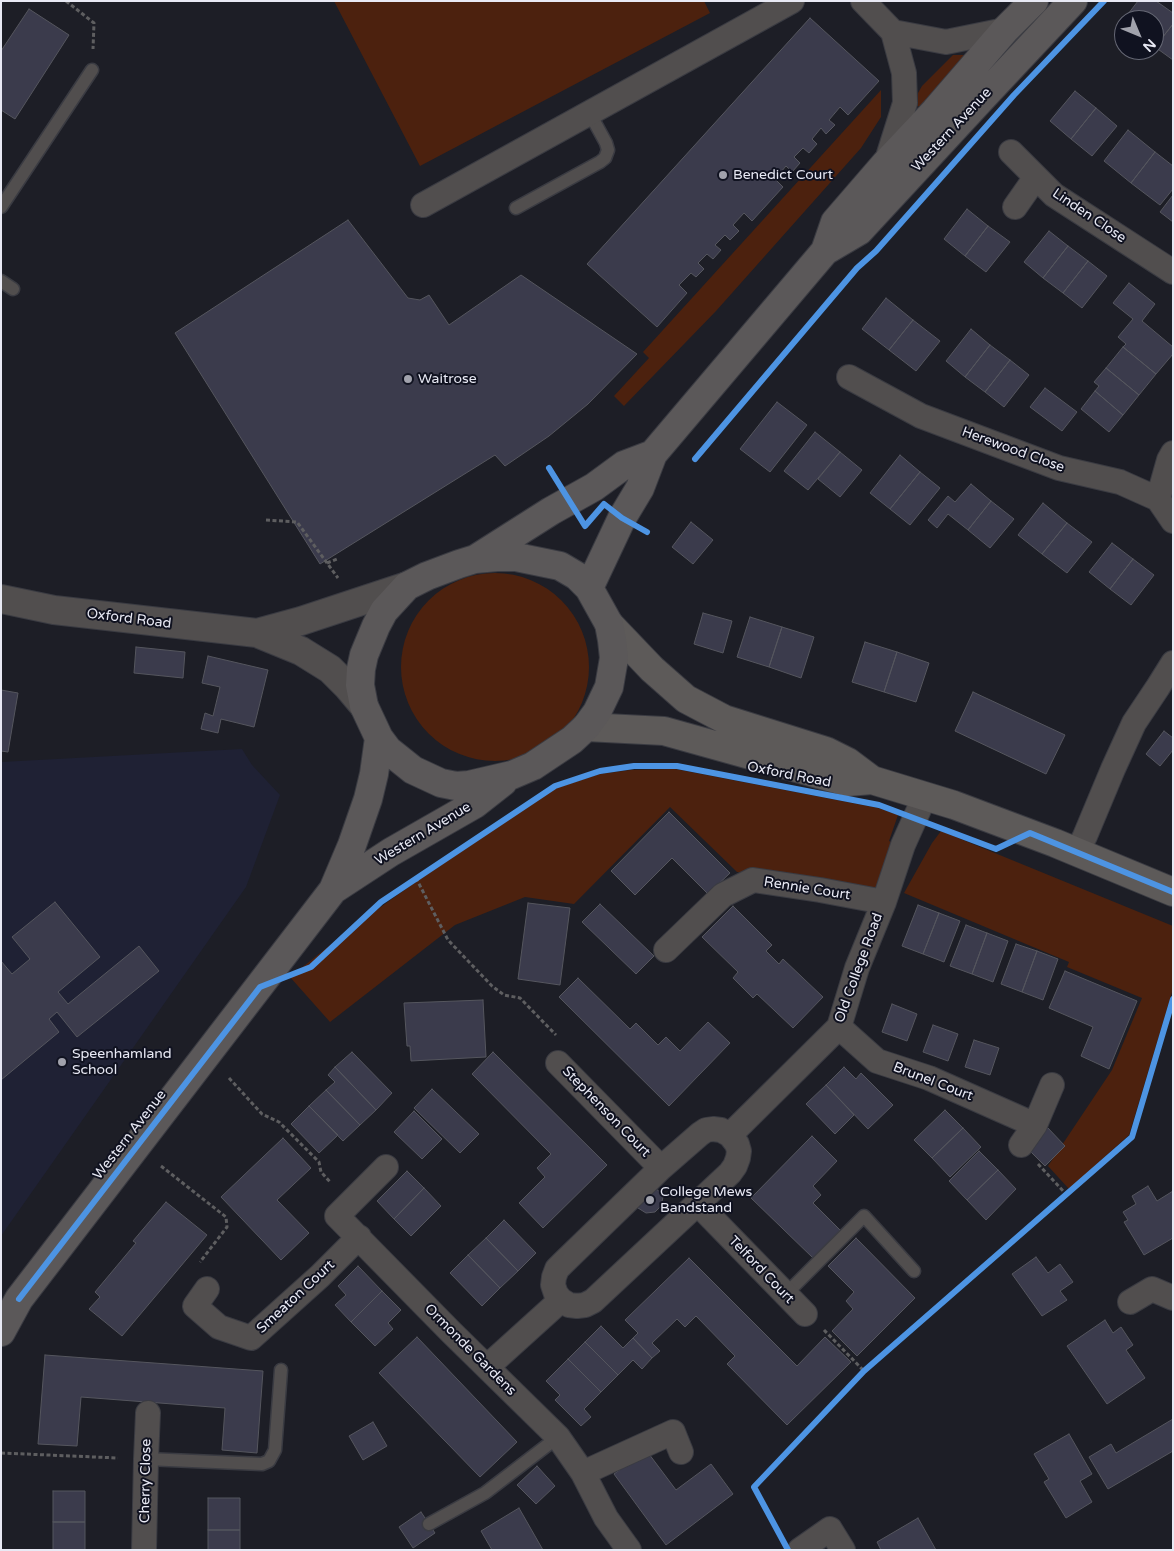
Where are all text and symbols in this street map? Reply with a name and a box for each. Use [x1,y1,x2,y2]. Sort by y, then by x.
north arrow [1114,10,1164,60]
text: N [1139,35,1159,55]
street label: Western Avenue [909,84,995,176]
place label: Benedict Court [733,167,833,183]
marker: Benedict Court [717,169,729,181]
street label: Linden Close [1049,185,1129,247]
place label: Waitrose [418,371,477,387]
marker: Waitrose [402,373,414,385]
street label: Herewood Close [959,424,1067,476]
street label: Oxford Road [86,605,172,633]
street label: Oxford Road [746,759,832,791]
street label: Western Avenue [372,799,474,869]
street label: Rennie Court [763,874,851,904]
street label: Old College Road [831,911,887,1025]
place label: Speenhamland School [72,1046,172,1078]
marker: Speenhamland School [56,1056,68,1068]
street label: Brunel Court [891,1059,975,1105]
street label: Stephenson Court [558,1063,654,1161]
street label: Western Avenue [90,1087,170,1183]
place label: College Mews Bandstand [660,1184,752,1216]
marker: College Mews Bandstand [644,1194,656,1206]
street label: Telford Court [725,1233,797,1307]
street label: Smeaton Court [254,1257,338,1337]
street label: Ormonde Gardens [421,1301,519,1399]
street label: Cherry Close [137,1439,155,1523]

